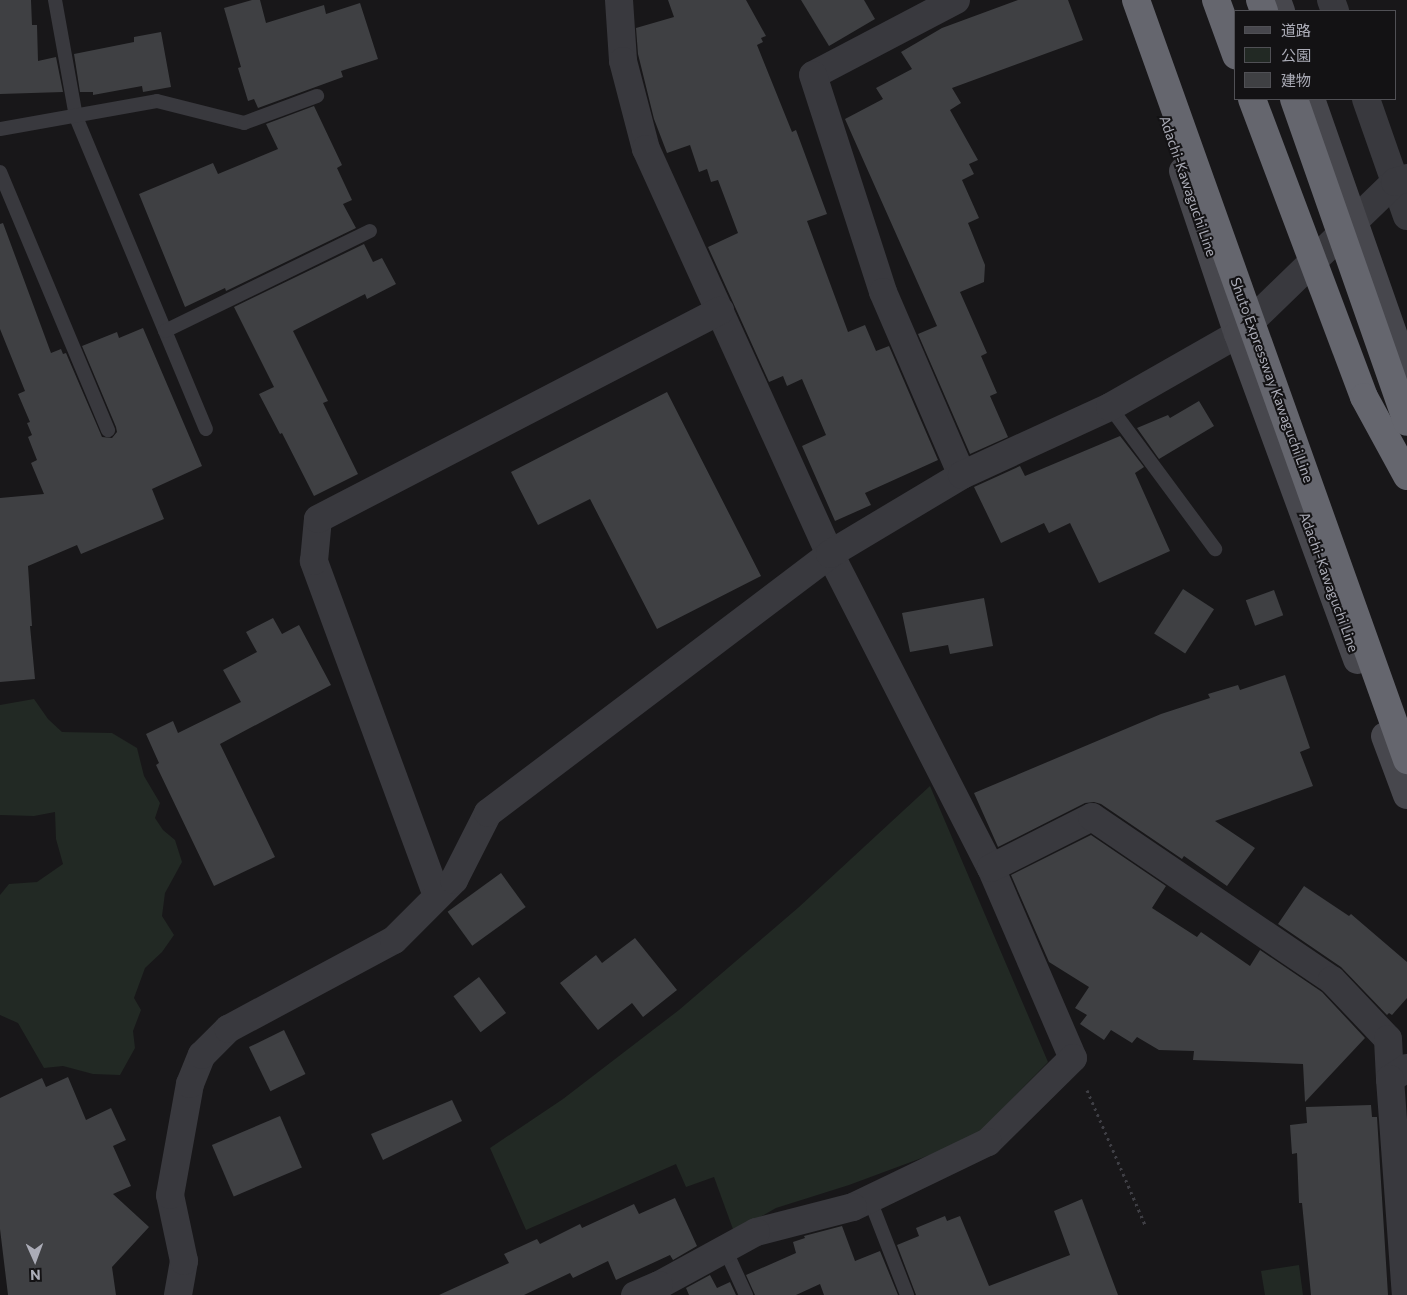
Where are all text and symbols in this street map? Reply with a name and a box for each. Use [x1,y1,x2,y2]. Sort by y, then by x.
legend [1234,10,1397,100]
text: 道路 [1281,21,1311,39]
text: 公園 [1281,46,1311,64]
text: 建物 [1281,71,1311,89]
street label: Adachi-Kawaguchi Line [1156,113,1220,259]
street label: Shuto Expressway Kawaguchi Line [1227,275,1317,485]
street label: Adachi-Kawaguchi Line [1296,510,1362,654]
north arrow [10,1235,60,1285]
text: N [30,1267,41,1284]

